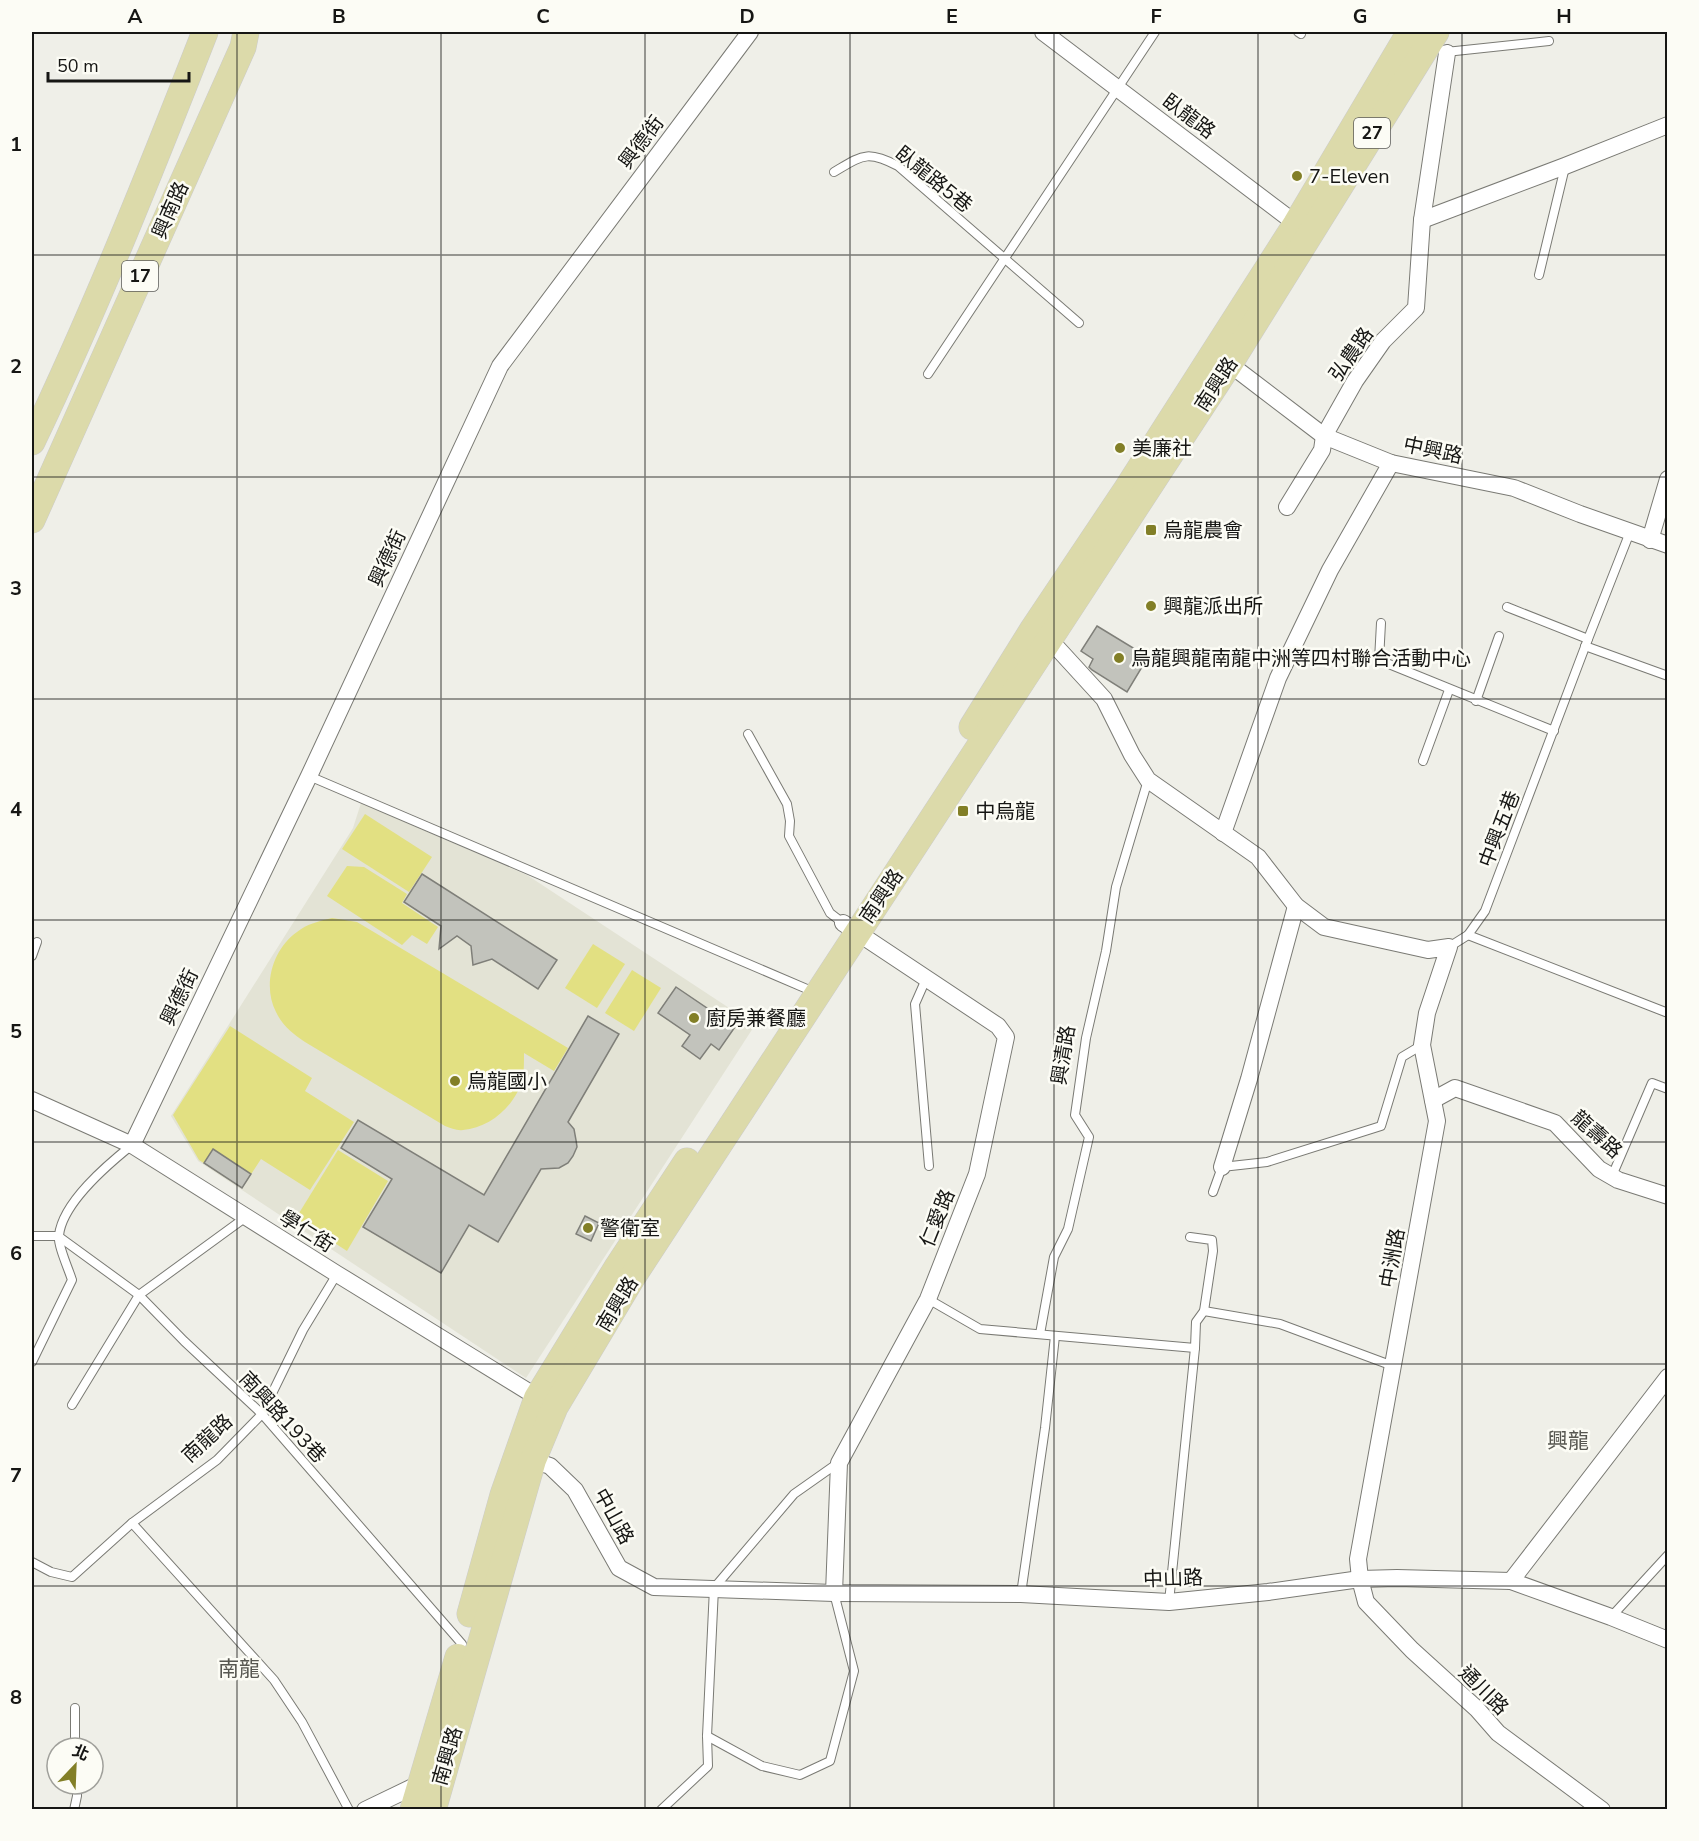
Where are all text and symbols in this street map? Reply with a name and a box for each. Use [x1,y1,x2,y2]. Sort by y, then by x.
text: A [128,3,143,30]
text: B [332,3,346,30]
text: C [536,3,550,30]
text: D [739,3,755,30]
text: E [946,3,958,30]
text: F [1150,3,1162,30]
text: G [1353,3,1367,30]
text: H [1556,3,1572,30]
scale bar [48,45,189,83]
text: 50 m [57,54,99,78]
street label: 臥龍路 [1157,88,1221,145]
street label: 興德街 [613,110,670,174]
road number: 27 [1354,118,1390,148]
text: 1 [10,131,22,158]
street label: 臥龍路5巷 [889,140,978,219]
place label: 7-Eleven [1309,163,1390,190]
marker: 7-Eleven [1290,169,1304,183]
street label: 興南路 [146,177,195,243]
road number: 17 [122,261,158,291]
street label: 弘農路 [1323,322,1380,387]
street label: 南興路 [1189,352,1244,417]
text: 2 [10,353,22,380]
street label: 中興路 [1401,431,1465,470]
place label: 美廉社 [1132,435,1192,462]
marker: 美廉社 [1113,441,1127,455]
place label: 烏龍農會 [1163,517,1243,544]
marker: 烏龍農會 [1144,523,1158,537]
street label: 興德街 [363,525,412,591]
text: 3 [10,575,22,602]
place label: 興龍派出所 [1163,593,1263,620]
marker: 興龍派出所 [1144,599,1158,613]
place label: 烏龍興龍南龍中洲等四村聯合活動中心 [1131,645,1471,672]
marker: 烏龍興龍南龍中洲等四村聯合活動中心 [1112,651,1126,665]
street label: 中興五巷 [1473,787,1526,871]
text: 4 [10,796,22,823]
place label: 中烏龍 [975,798,1035,825]
marker: 中烏龍 [956,804,970,818]
street label: 南興路 [853,864,909,929]
street label: 興德街 [154,964,205,1030]
place label: 廚房兼餐廳 [706,1005,806,1032]
marker: 廚房兼餐廳 [687,1011,701,1025]
text: 5 [10,1018,22,1045]
street label: 興清路 [1045,1023,1082,1087]
place label: 烏龍國小 [467,1068,547,1095]
marker: 烏龍國小 [448,1074,462,1088]
street label: 龍壽路 [1565,1104,1628,1164]
street label: 仁愛路 [914,1185,961,1251]
street label: 學仁街 [274,1204,339,1259]
place label: 警衛室 [600,1215,660,1242]
marker: 警衛室 [581,1221,595,1235]
street label: 中洲路 [1374,1226,1411,1290]
text: 6 [10,1240,22,1267]
street label: 南興路 [590,1272,644,1337]
street label: 南興路193巷 [233,1366,332,1469]
street label: 南龍路 [176,1408,238,1469]
district label: 興龍 [1547,1427,1589,1455]
text: 7 [10,1462,22,1489]
street label: 中山路 [587,1483,640,1549]
street label: 中山路 [1143,1564,1203,1593]
district label: 南龍 [218,1655,260,1683]
street label: 通川路 [1453,1660,1514,1721]
text: 8 [10,1684,22,1711]
street label: 南興路 [426,1724,469,1789]
north arrow [45,1736,105,1796]
text: 北 [69,1740,92,1766]

